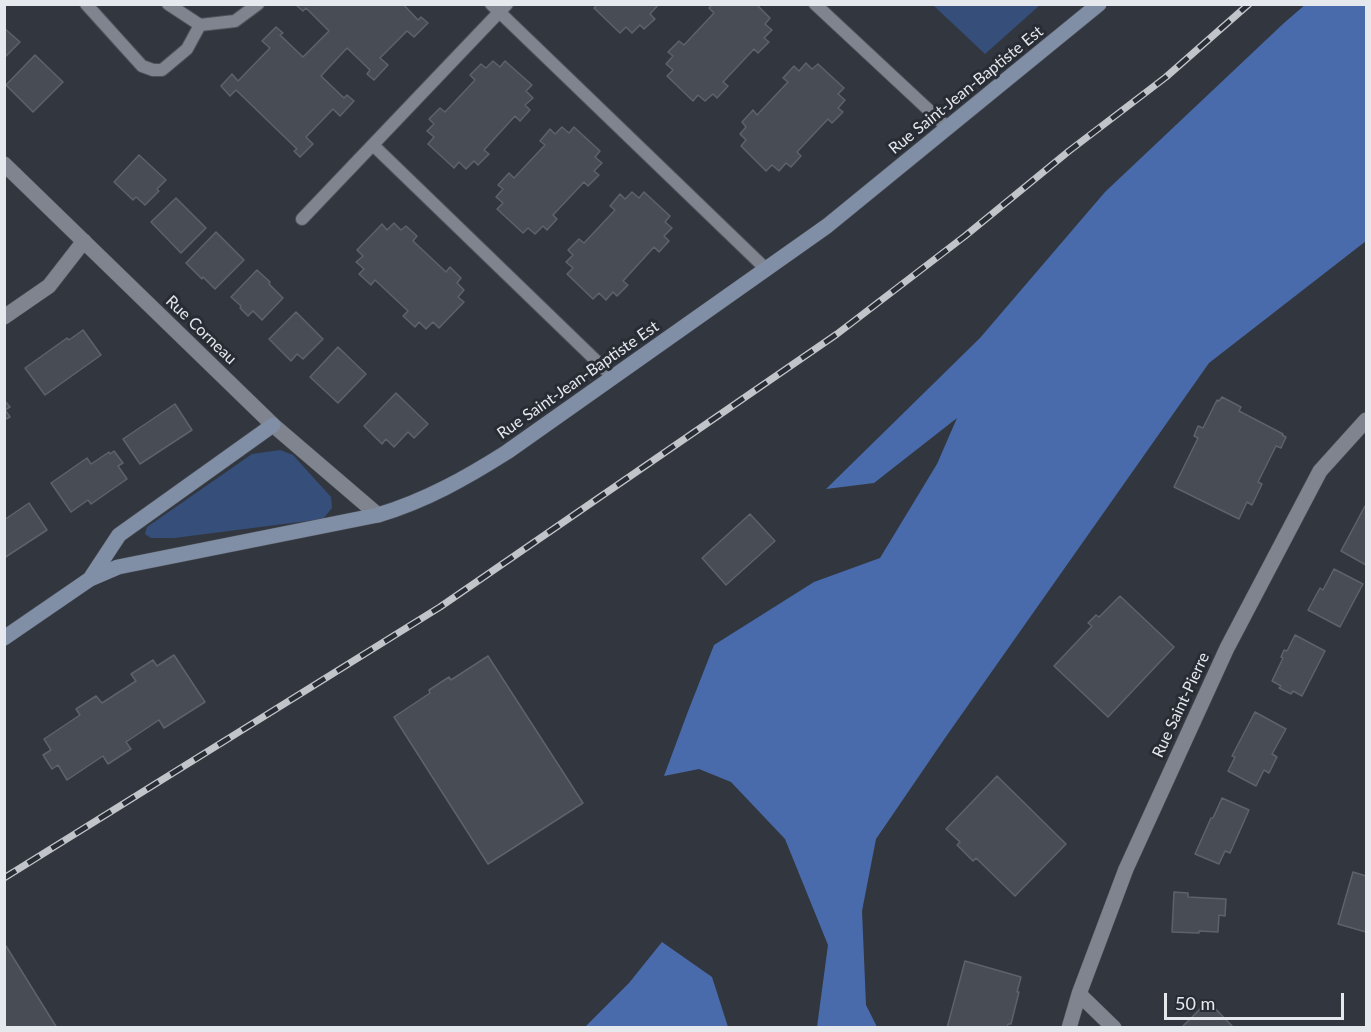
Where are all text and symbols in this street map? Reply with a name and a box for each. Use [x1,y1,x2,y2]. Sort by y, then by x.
street label: Rue Saint-Jean-Baptiste Est [885,22,1047,158]
street label: Rue Corneau [162,292,240,368]
street label: Rue Saint-Jean-Baptiste Est [494,317,662,443]
street label: Rue Saint-Pierre [1148,649,1214,761]
scale bar [1167,981,1347,1019]
text: 50 m [1175,992,1215,1014]

